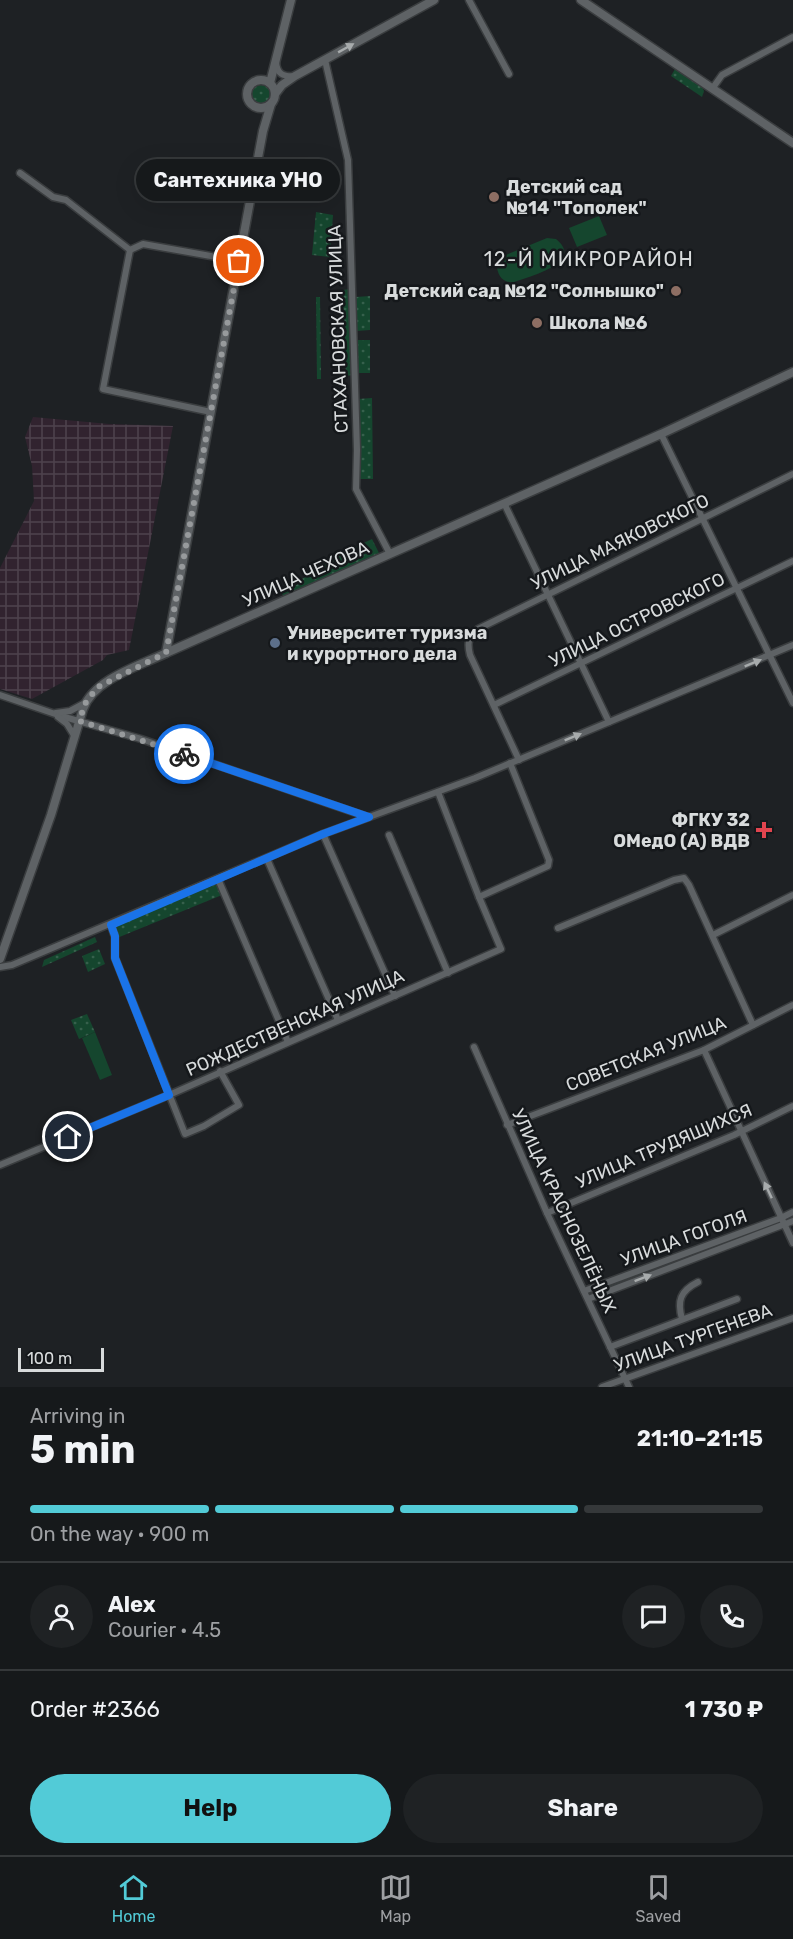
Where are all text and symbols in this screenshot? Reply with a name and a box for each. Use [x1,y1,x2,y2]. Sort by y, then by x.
one-way arrow [338,43,355,53]
callout: Сантехника УНО [137,159,341,201]
text: Сантехника УНО [153,168,323,192]
place label: Детский сад №14 "Тополек" [506,176,647,219]
marker: Детский сад №14 "Тополек" [487,190,501,204]
street label: СТАХАНОВСКАЯ УЛИЦА [323,225,353,433]
pin [213,235,264,286]
icon: bag [222,244,255,277]
district label: 12-Й МИКРОРАЙОН [484,247,694,271]
place label: Детский сад №12 "Солнышко" [384,280,664,302]
marker: Детский сад №12 "Солнышко" [669,284,683,298]
place label: Школа №6 [549,312,648,334]
marker: Школа №6 [530,316,544,330]
street label: УЛИЦА МАЯКОВСКОГО [527,489,713,595]
street label: УЛИЦА ЧЕХОВА [239,536,373,612]
street label: УЛИЦА ОСТРОВСКОГО [546,568,728,672]
place label: Университет туризма и курортного дела [287,622,487,665]
marker: Университет туризма и курортного дела [268,636,282,650]
one-way arrow [744,658,762,667]
courier [154,724,214,784]
one-way arrow [564,732,582,742]
icon: bike [168,738,201,771]
place label: ФГКУ 32 ОМедО (А) ВДВ [613,809,750,852]
marker: ФГКУ 32 ОМедО (А) ВДВ [755,821,773,839]
street label: РОЖДЕСТВЕНСКАЯ УЛИЦА [182,965,408,1081]
street label: СОВЕТСКАЯ УЛИЦА [563,1012,729,1096]
street label: УЛИЦА ТРУДЯЩИХСЯ [573,1099,755,1193]
street label: УЛИЦА КРАСНОЗЕЛЁНЫХ [507,1105,621,1317]
pin [42,1111,93,1162]
icon: home [51,1120,84,1153]
one-way arrow [764,1181,773,1198]
street label: УЛИЦА ГОГОЛЯ [618,1205,750,1271]
one-way arrow [634,1273,652,1282]
street label: УЛИЦА ТУРГЕНЕВА [611,1299,775,1377]
scale bar [18,1345,104,1372]
text: 100 m [27,1349,72,1368]
text: Arriving in [30,1404,125,1428]
text: 21:10–21:15 [637,1425,763,1452]
text: 5 min [30,1427,135,1473]
text: On the way · 900 m [30,1522,209,1546]
button: person [30,1585,93,1648]
button: chat [622,1585,685,1648]
button: phone [700,1585,763,1648]
text: Alex [108,1591,156,1618]
text: Courier · 4.5 [108,1618,221,1642]
text: Order #2366 [30,1696,160,1723]
text: 1 730 ₽ [685,1696,763,1723]
button: Help [30,1774,391,1843]
button: Share [403,1774,763,1843]
tab: Home [112,1871,156,1926]
tab: Map [379,1871,412,1926]
tab: Saved [636,1871,681,1926]

